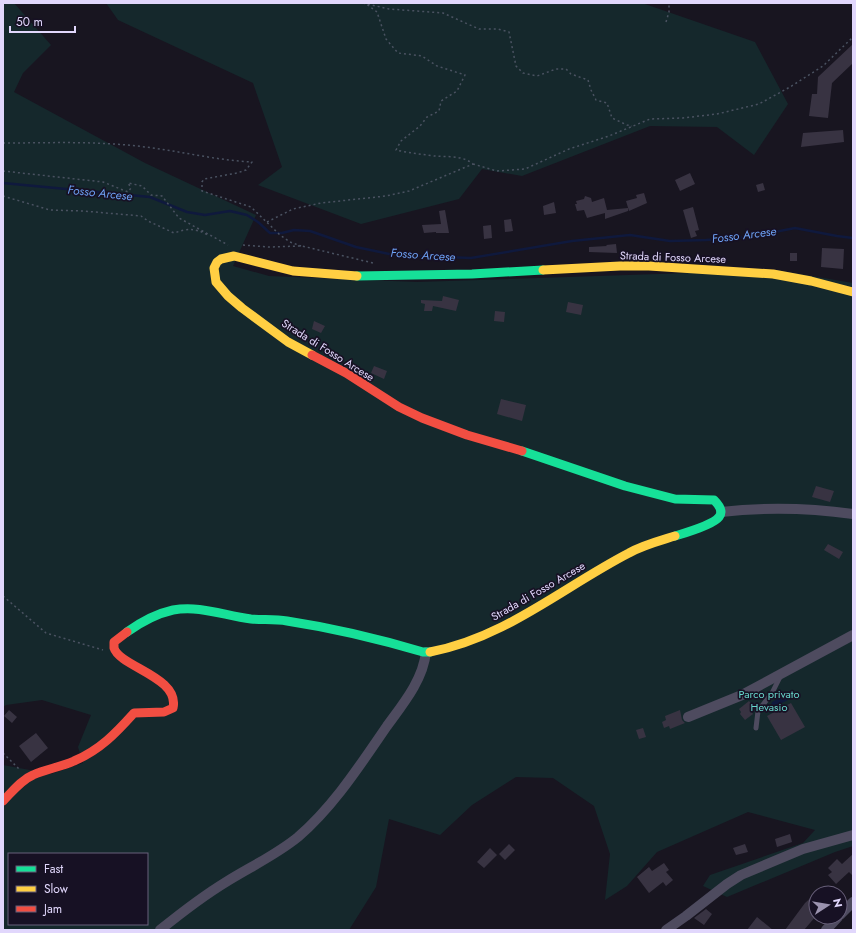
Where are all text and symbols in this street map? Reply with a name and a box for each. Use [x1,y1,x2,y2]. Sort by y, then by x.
scale bar [10,8,75,34]
text: 50 m [16,13,43,31]
water label: Fosso Arcese [67,181,133,205]
water label: Fosso Arcese [711,222,777,248]
water label: Fosso Arcese [390,244,456,266]
street label: Strada di Fosso Arcese [620,247,727,267]
street label: Strada di Fosso Arcese [279,315,378,385]
street label: Strada di Fosso Arcese [488,557,588,624]
park label: Parco privato Hevasio [739,686,799,715]
legend [8,853,148,925]
text: Fast [44,860,63,878]
text: Slow [44,880,69,898]
north arrow [808,885,848,925]
text: N [829,897,847,909]
text: Jam [42,900,62,918]

